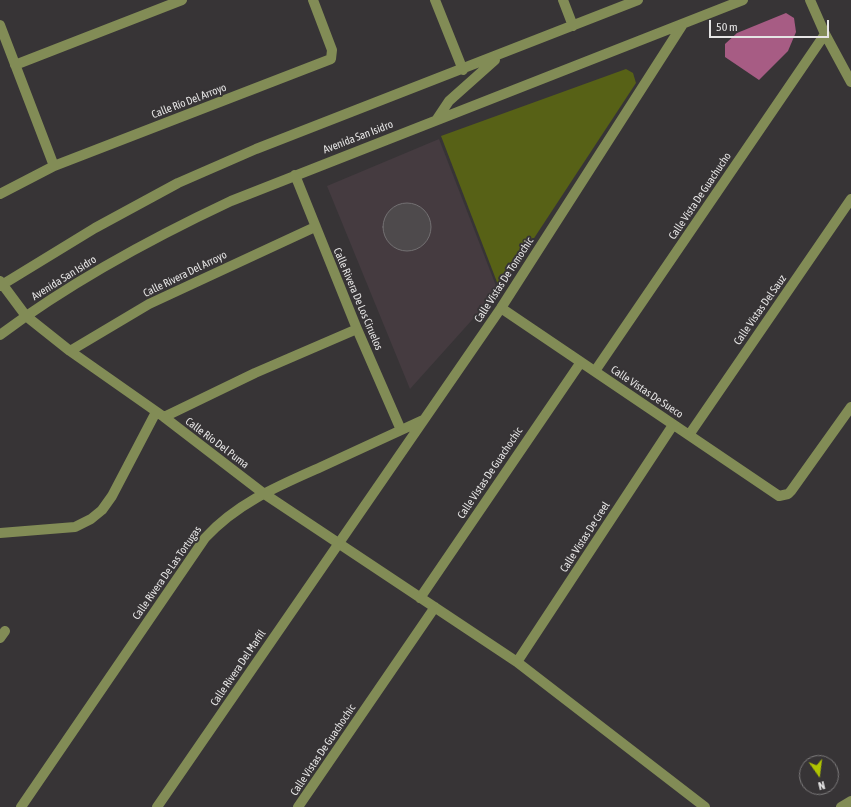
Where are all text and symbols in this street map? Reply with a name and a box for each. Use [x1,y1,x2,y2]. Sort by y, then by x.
scale bar [711,12,831,38]
text: 50 m [716,20,738,34]
street label: Calle Río Del Arroyo [150,81,228,121]
street label: Avenida San Isidro [321,118,395,156]
street label: Calle Vista De Guachucho [666,150,734,242]
street label: Calle Vistas De Tomochic [472,235,536,325]
street label: Calle Rivera De Los Ciruelos [330,246,386,352]
street label: Calle Rivera Del Arroyo [141,248,229,300]
street label: Avenida San Isidro [29,253,99,303]
street label: Calle Vistas Del Sauz [731,272,789,348]
street label: Calle Vistas De Sueco [608,363,686,421]
street label: Calle Río Del Puma [183,415,251,471]
street label: Calle Vistas De Guachochic [455,425,525,521]
street label: Calle Vistas De Creel [557,499,613,575]
street label: Calle Rivera De Las Tortugas [130,524,204,622]
street label: Calle Rivera Del Marfil [208,627,268,709]
street label: Calle Vistas De Guachochic [288,702,358,798]
north arrow [799,755,839,795]
text: N [817,779,826,792]

